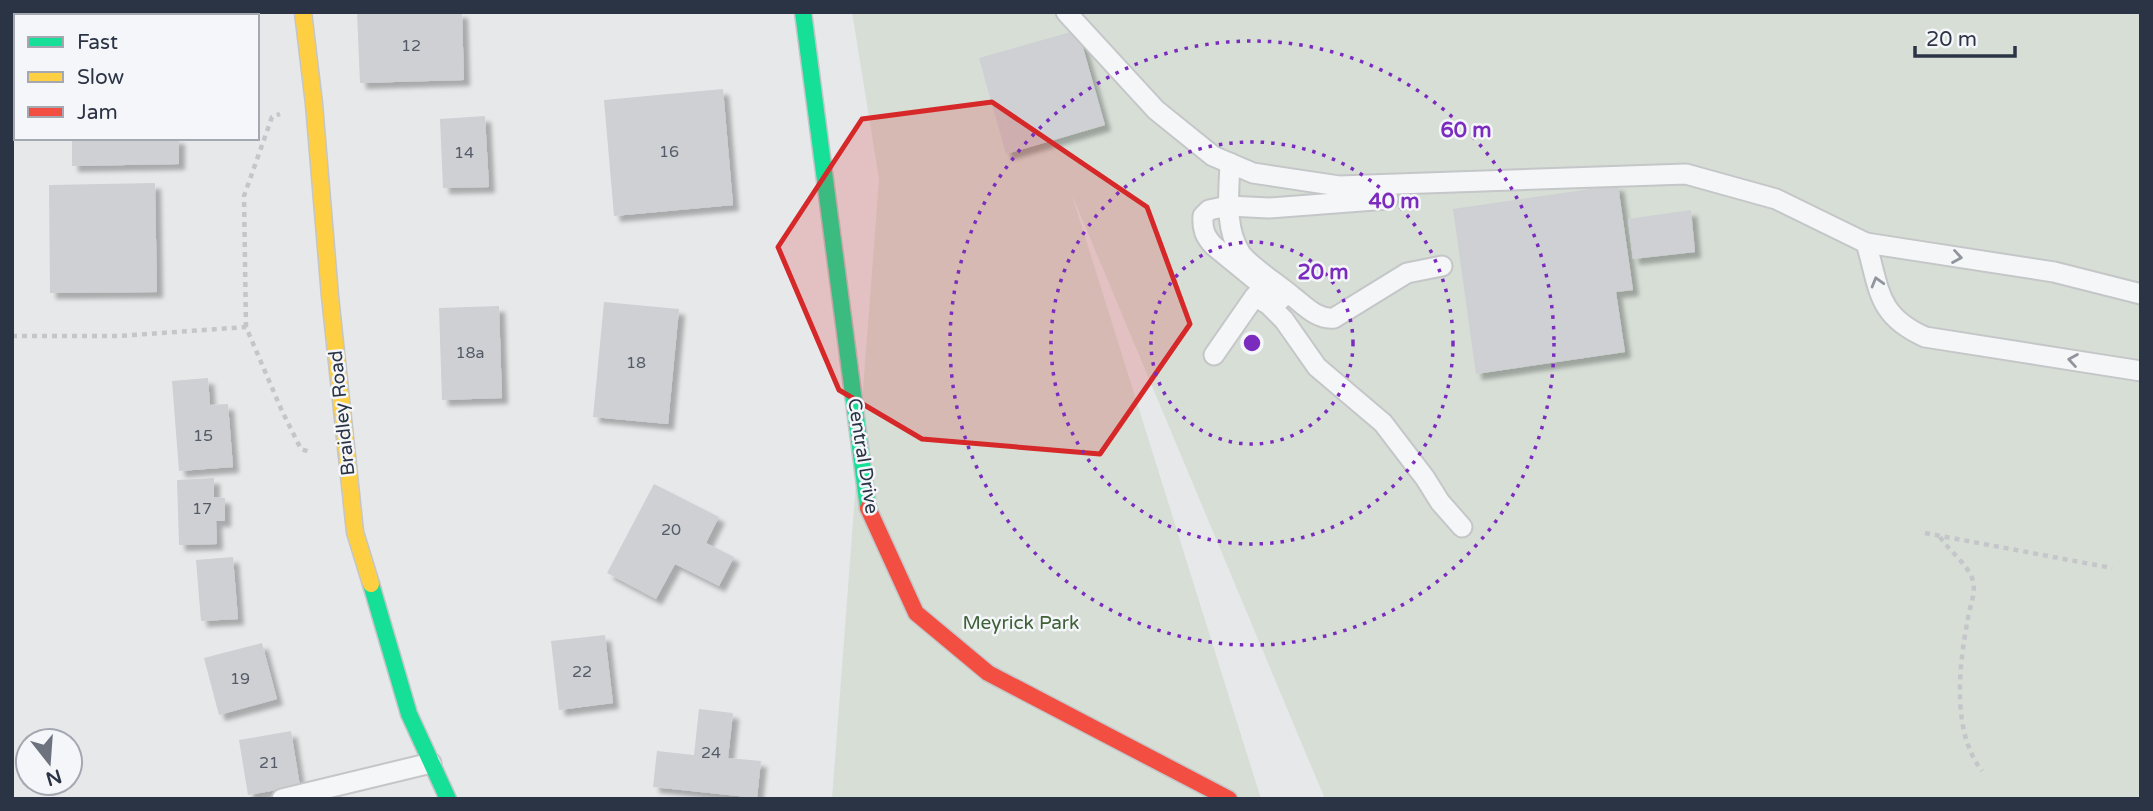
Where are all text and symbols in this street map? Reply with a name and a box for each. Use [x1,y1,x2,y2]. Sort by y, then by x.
legend [14,14,259,140]
scale bar [1915,14,2015,58]
text: 20 m [1926,27,1977,52]
text: Fast [77,30,118,55]
house number: 12 [401,36,421,56]
text: Slow [77,65,125,90]
text: Jam [77,100,118,125]
text: 60 m [1440,118,1492,143]
house number: 16 [659,142,679,162]
house number: 14 [454,143,474,163]
text: 40 m [1368,189,1420,214]
one-way arrow [1951,249,1963,264]
text: 20 m [1297,260,1349,285]
one-way arrow [1871,276,1886,288]
centre of rings [1240,331,1264,355]
house number: 18a [455,343,485,363]
street label: Braidley Road [324,349,360,477]
house number: 18 [626,353,646,373]
one-way arrow [2067,353,2079,368]
street label: Central Drive [843,397,883,515]
house number: 15 [193,426,213,446]
house number: 17 [192,499,212,519]
house number: 20 [661,520,681,540]
park label: Meyrick Park [963,612,1079,634]
house number: 22 [572,662,592,682]
house number: 19 [230,669,250,689]
north arrow [14,727,84,797]
house number: 24 [701,743,721,763]
house number: 21 [259,753,279,773]
text: N [43,765,64,790]

